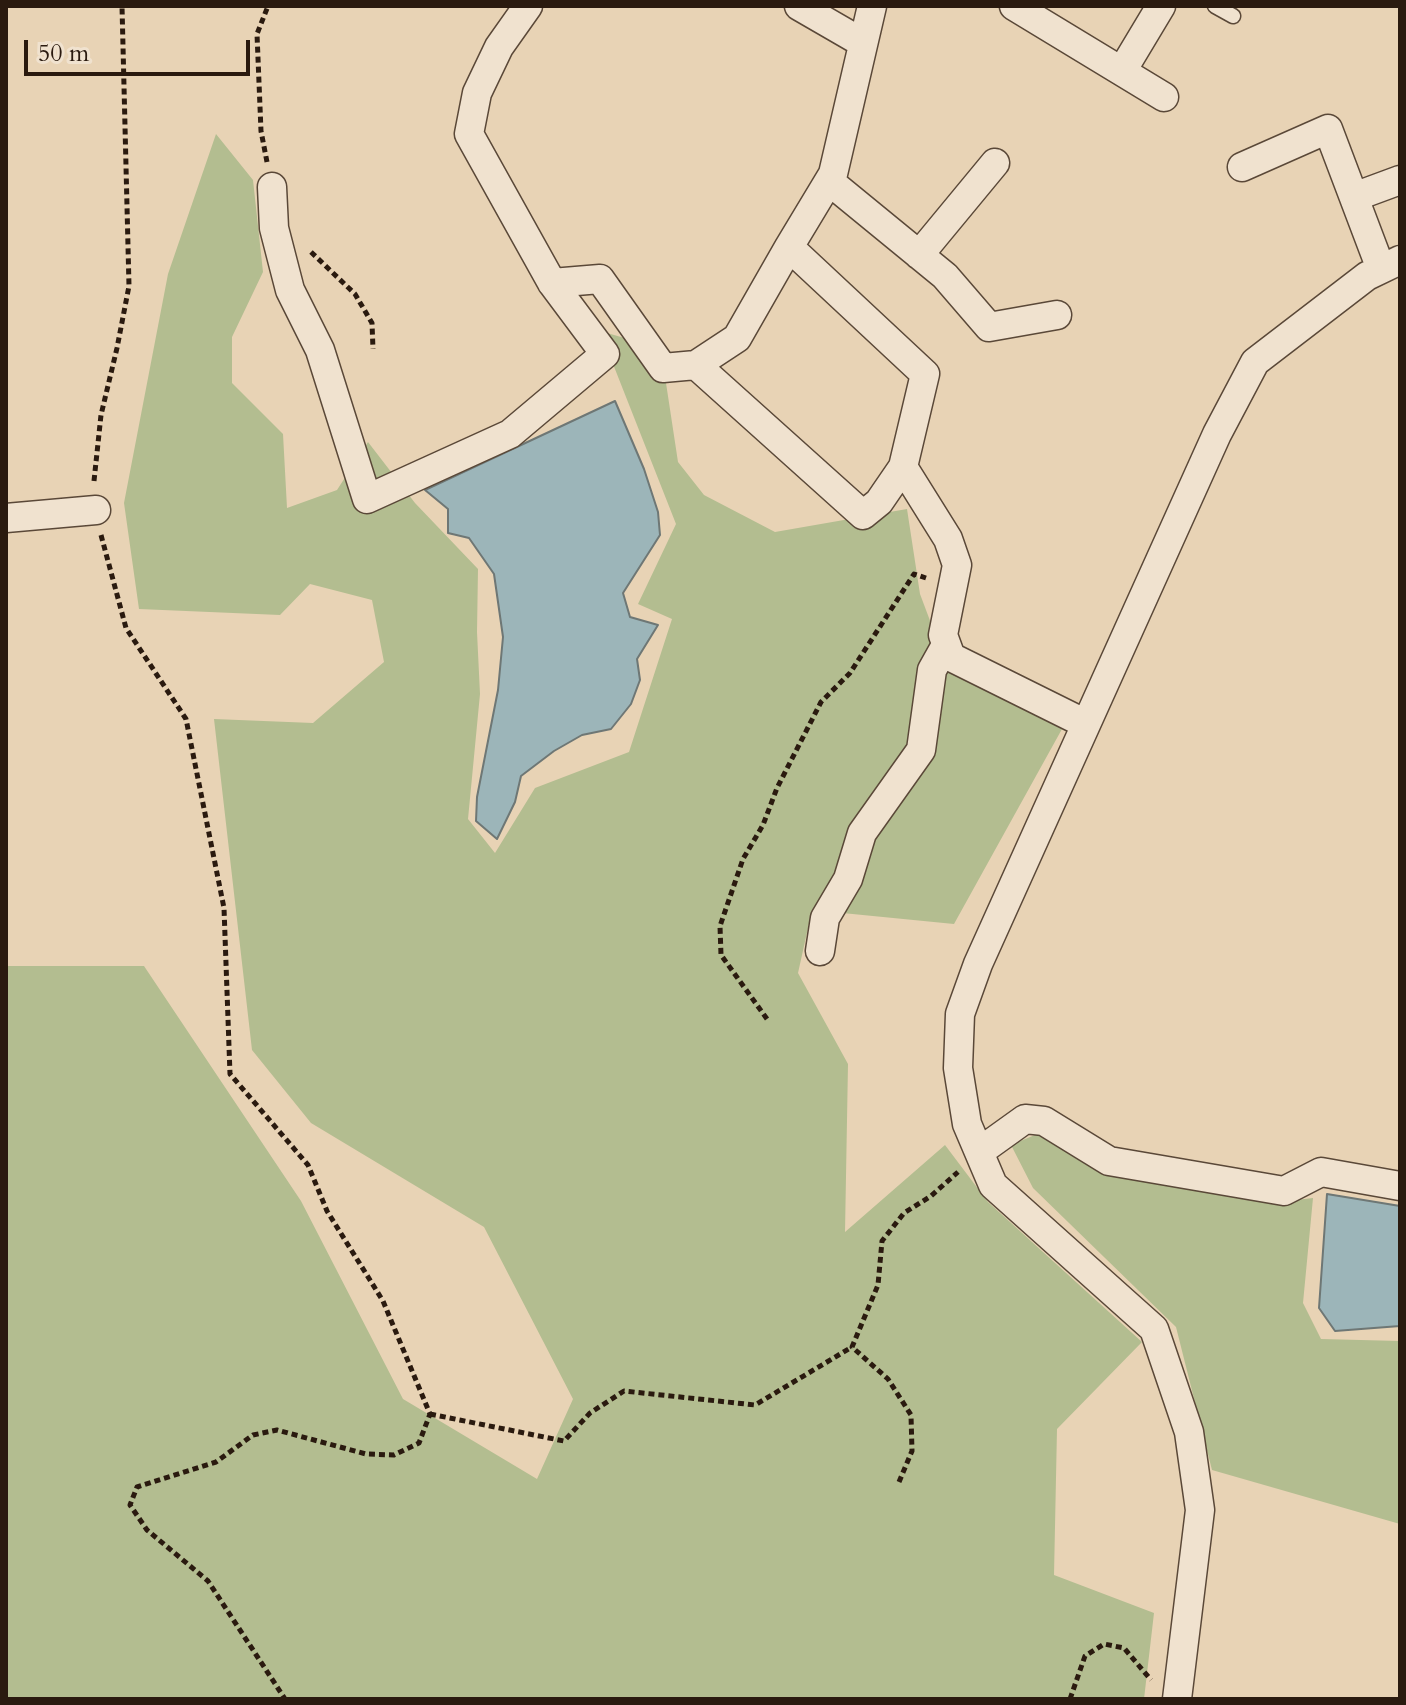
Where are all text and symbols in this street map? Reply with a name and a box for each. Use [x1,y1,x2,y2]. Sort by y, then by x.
scale bar [28,24,254,74]
text: 50 m [38,37,89,70]

